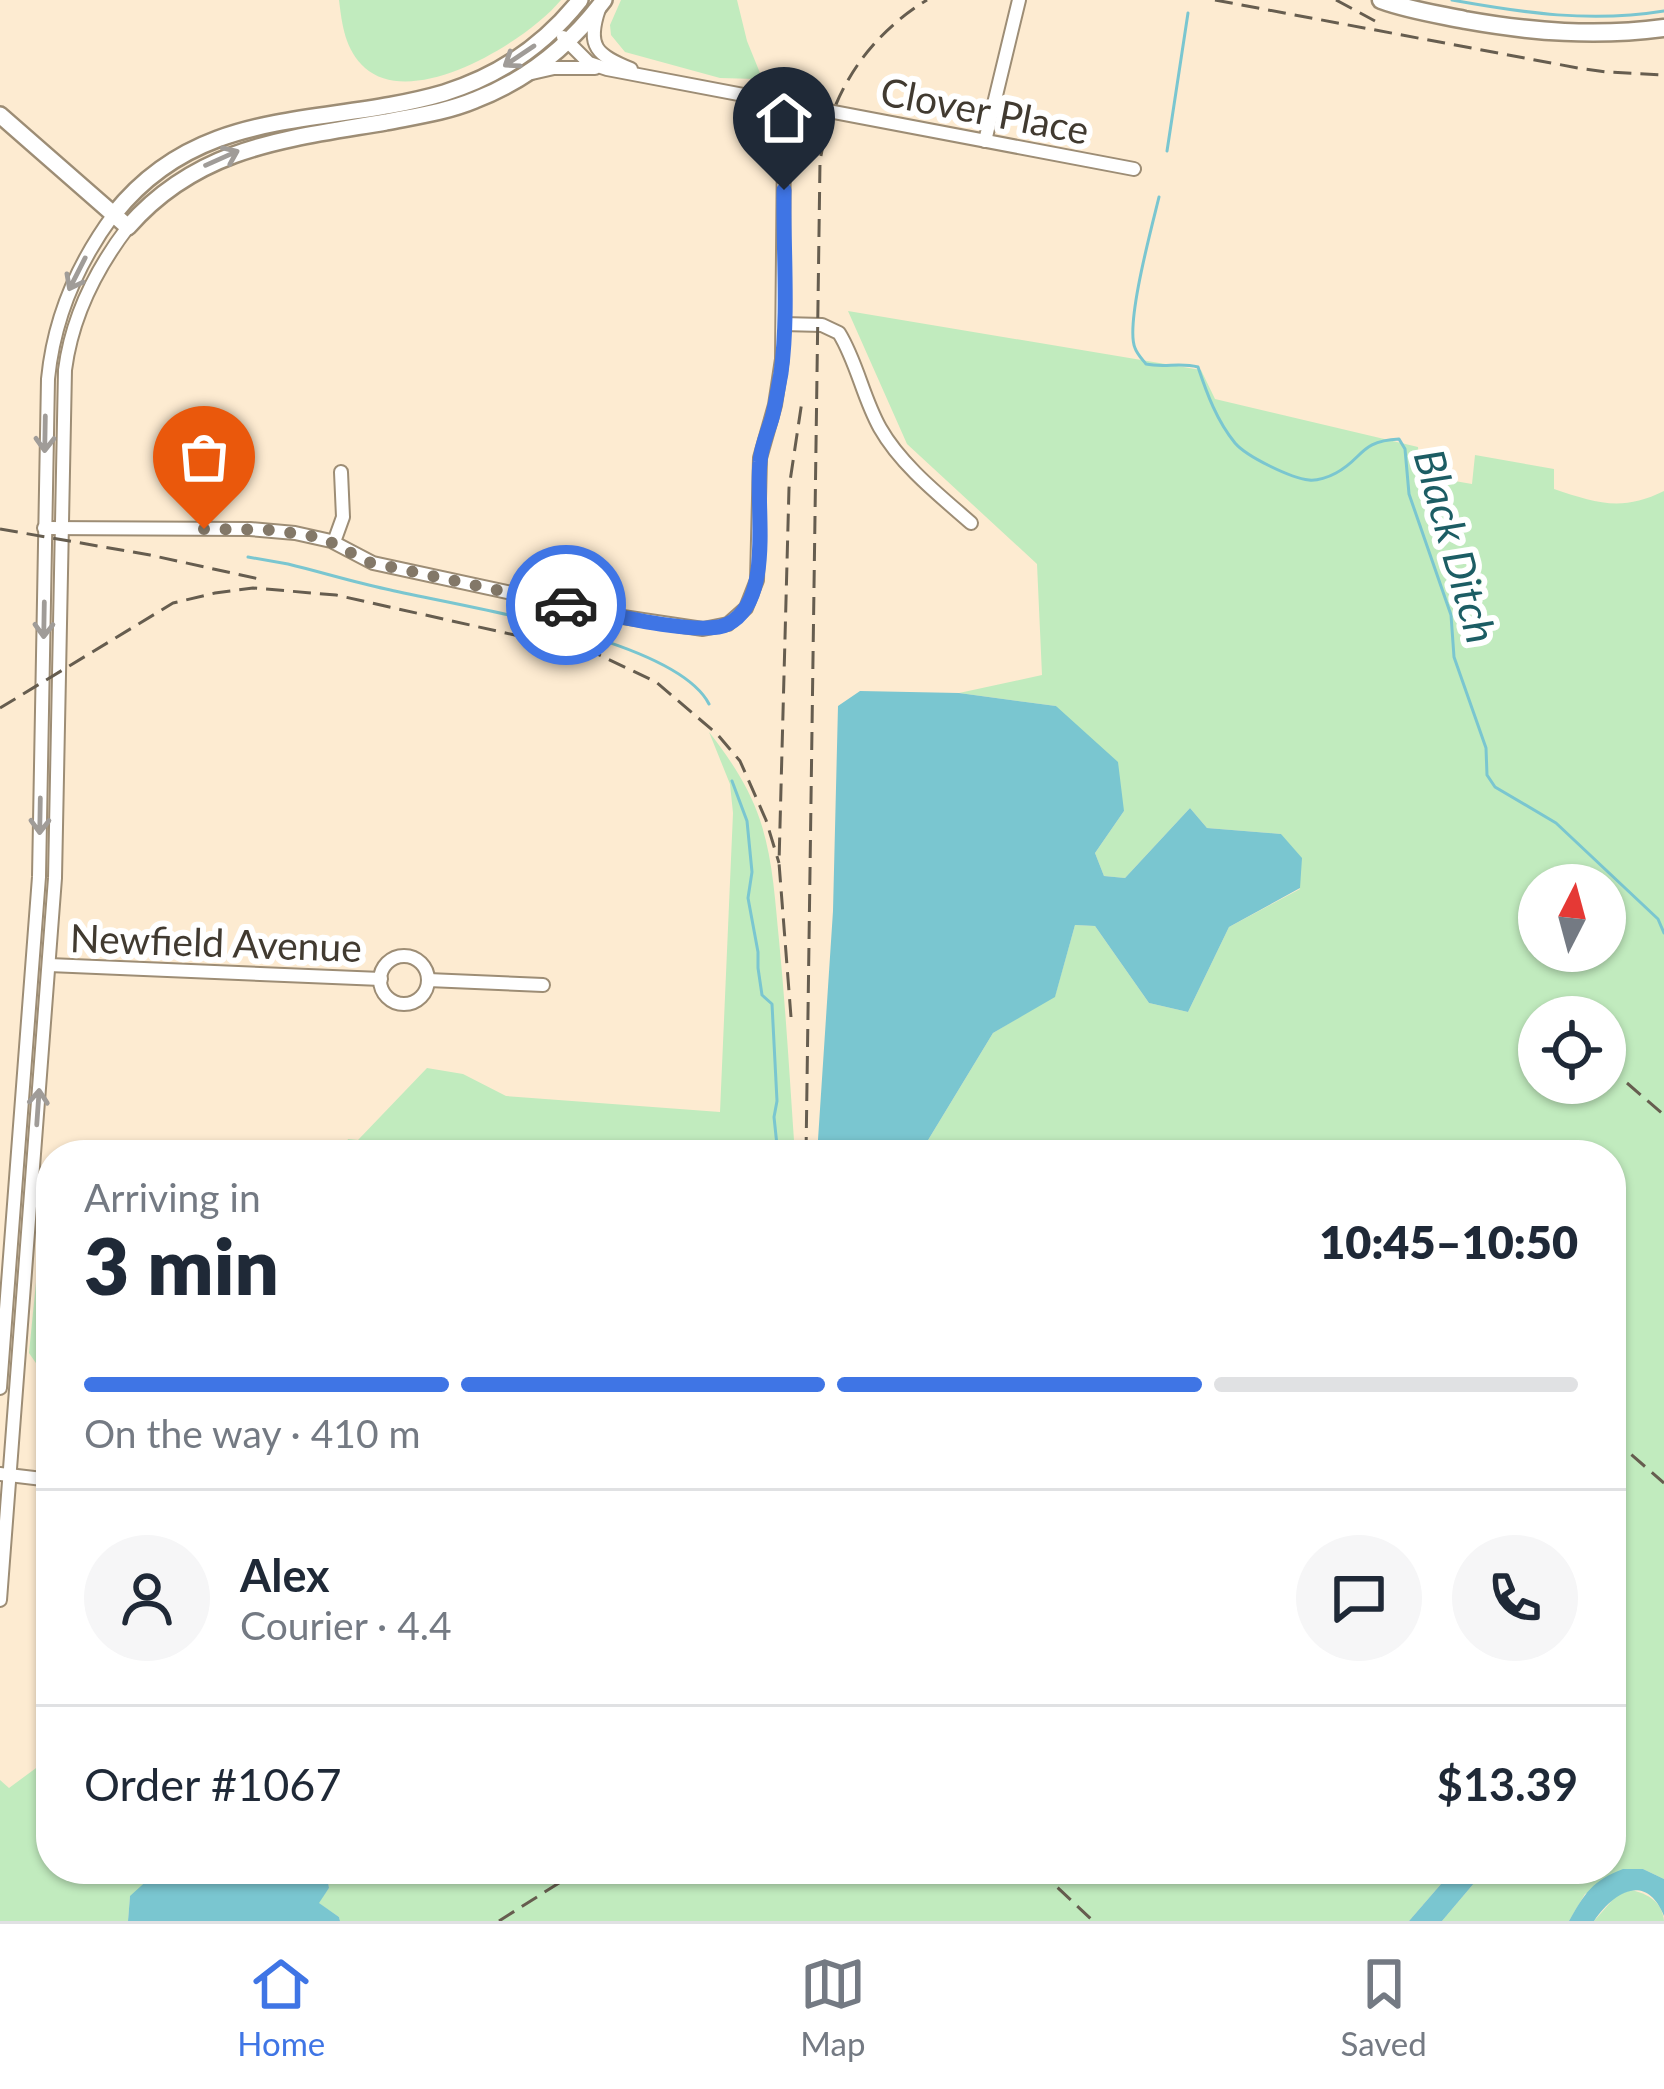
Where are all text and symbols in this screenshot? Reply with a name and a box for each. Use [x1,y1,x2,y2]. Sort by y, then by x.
one-way arrow [503,43,537,68]
pin [733,67,835,190]
street label: Clover Place [877,67,1093,153]
icon: home [751,85,817,151]
one-way arrow [203,146,239,168]
one-way arrow [65,256,88,291]
pin [153,406,255,529]
one-way arrow [33,414,56,453]
icon: bag [171,424,237,490]
water label: Black Ditch [1404,443,1508,649]
courier [506,545,626,665]
icon: car [533,572,599,638]
one-way arrow [32,600,55,639]
one-way arrow [29,796,52,835]
north arrow [1518,864,1626,972]
map controls [1518,864,1626,1104]
street label: Newfield Avenue [69,914,363,970]
button: locate [1518,996,1626,1104]
one-way arrow [26,1088,49,1127]
text: Arriving in [84,1174,261,1220]
text: 10:45–10:50 [1319,1215,1578,1269]
text: 3 min [84,1218,279,1312]
text: On the way · 410 m [84,1410,421,1456]
button: person [84,1535,210,1661]
button: chat [1296,1535,1422,1661]
button: phone [1452,1535,1578,1661]
text: Alex [240,1548,330,1602]
text: Courier · 4.4 [240,1602,452,1648]
text: Order #1067 [84,1757,342,1811]
text: $13.39 [1437,1757,1578,1811]
tab: Home [237,1951,325,2063]
tab: Map [800,1951,866,2063]
tab: Saved [1340,1951,1427,2063]

